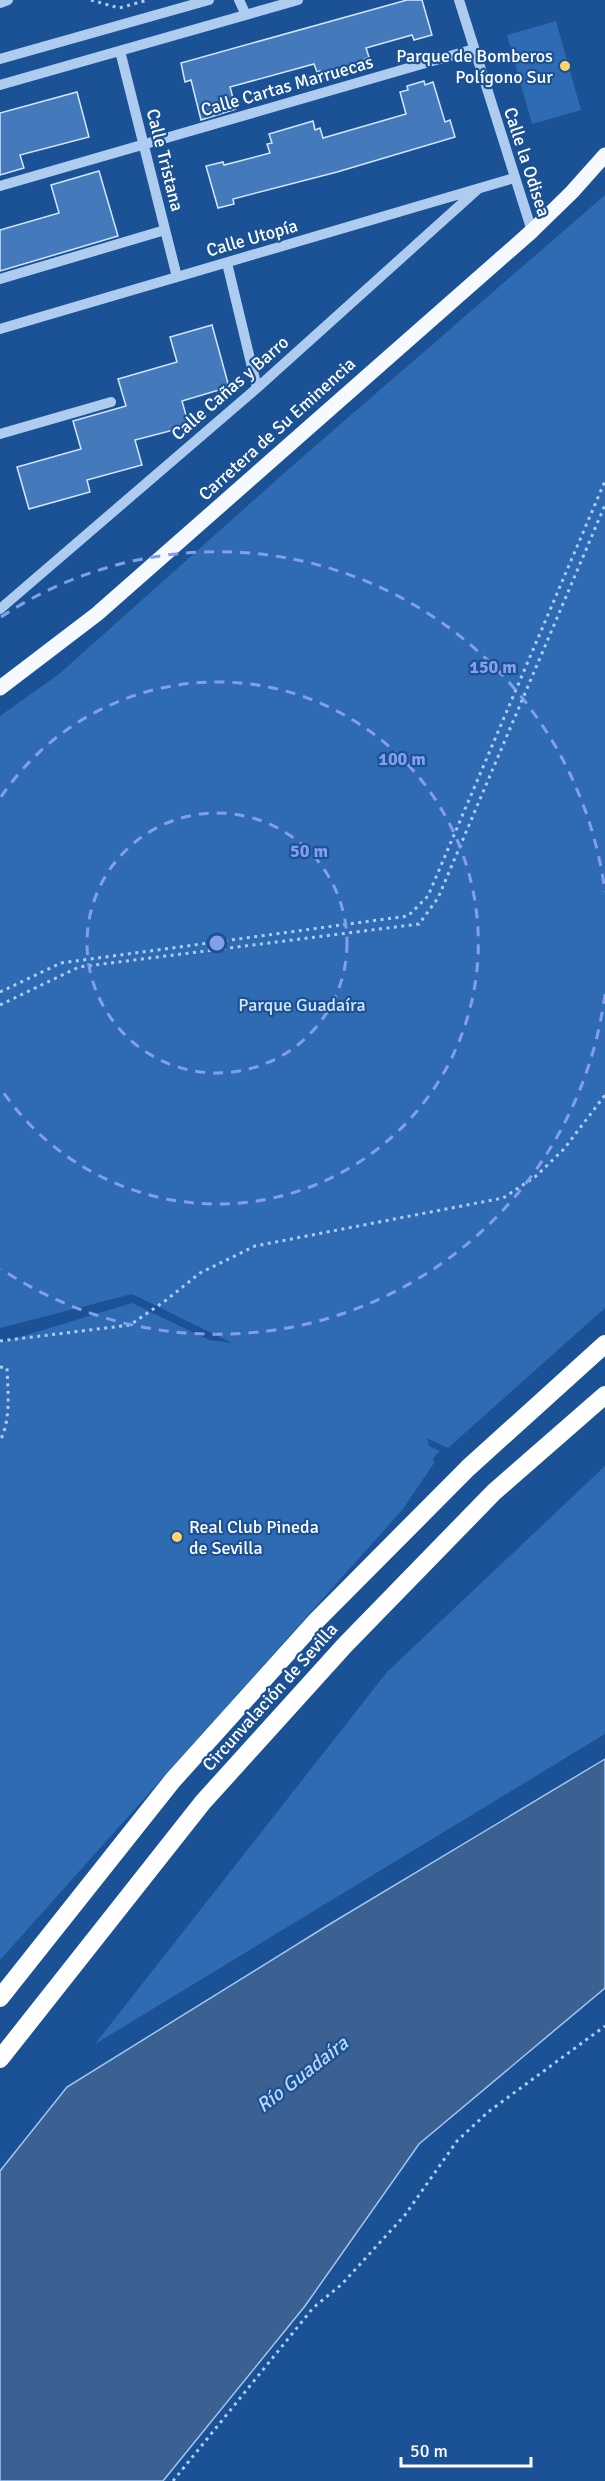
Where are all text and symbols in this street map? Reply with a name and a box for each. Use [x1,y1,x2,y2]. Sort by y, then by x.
place label: Parque de Bomberos Polígono Sur [396,45,553,88]
street label: Calle Cartas Marruecas [198,51,376,121]
marker: Parque de Bomberos Polígono Sur [558,59,572,73]
street label: Calle la Odisea [499,105,555,219]
street label: Calle Tristana [142,106,188,214]
street label: Calle Utopía [204,214,300,262]
street label: Calle Cañas y Barro [167,331,293,445]
street label: Carretera de Su Eminencia [194,353,360,505]
text: 150 m [469,656,517,678]
text: 100 m [378,748,426,770]
text: 50 m [290,840,328,862]
centre of rings [207,933,227,953]
park label: Parque Guadaíra [238,994,366,1016]
place label: Real Club Pineda de Sevilla [189,1516,319,1559]
marker: Real Club Pineda de Sevilla [170,1530,184,1544]
street label: Circunvalación de Sevilla [198,1618,342,1776]
water label: Río Guadaíra [251,2030,354,2118]
scale bar [401,2430,532,2468]
text: 50 m [410,2440,448,2462]

